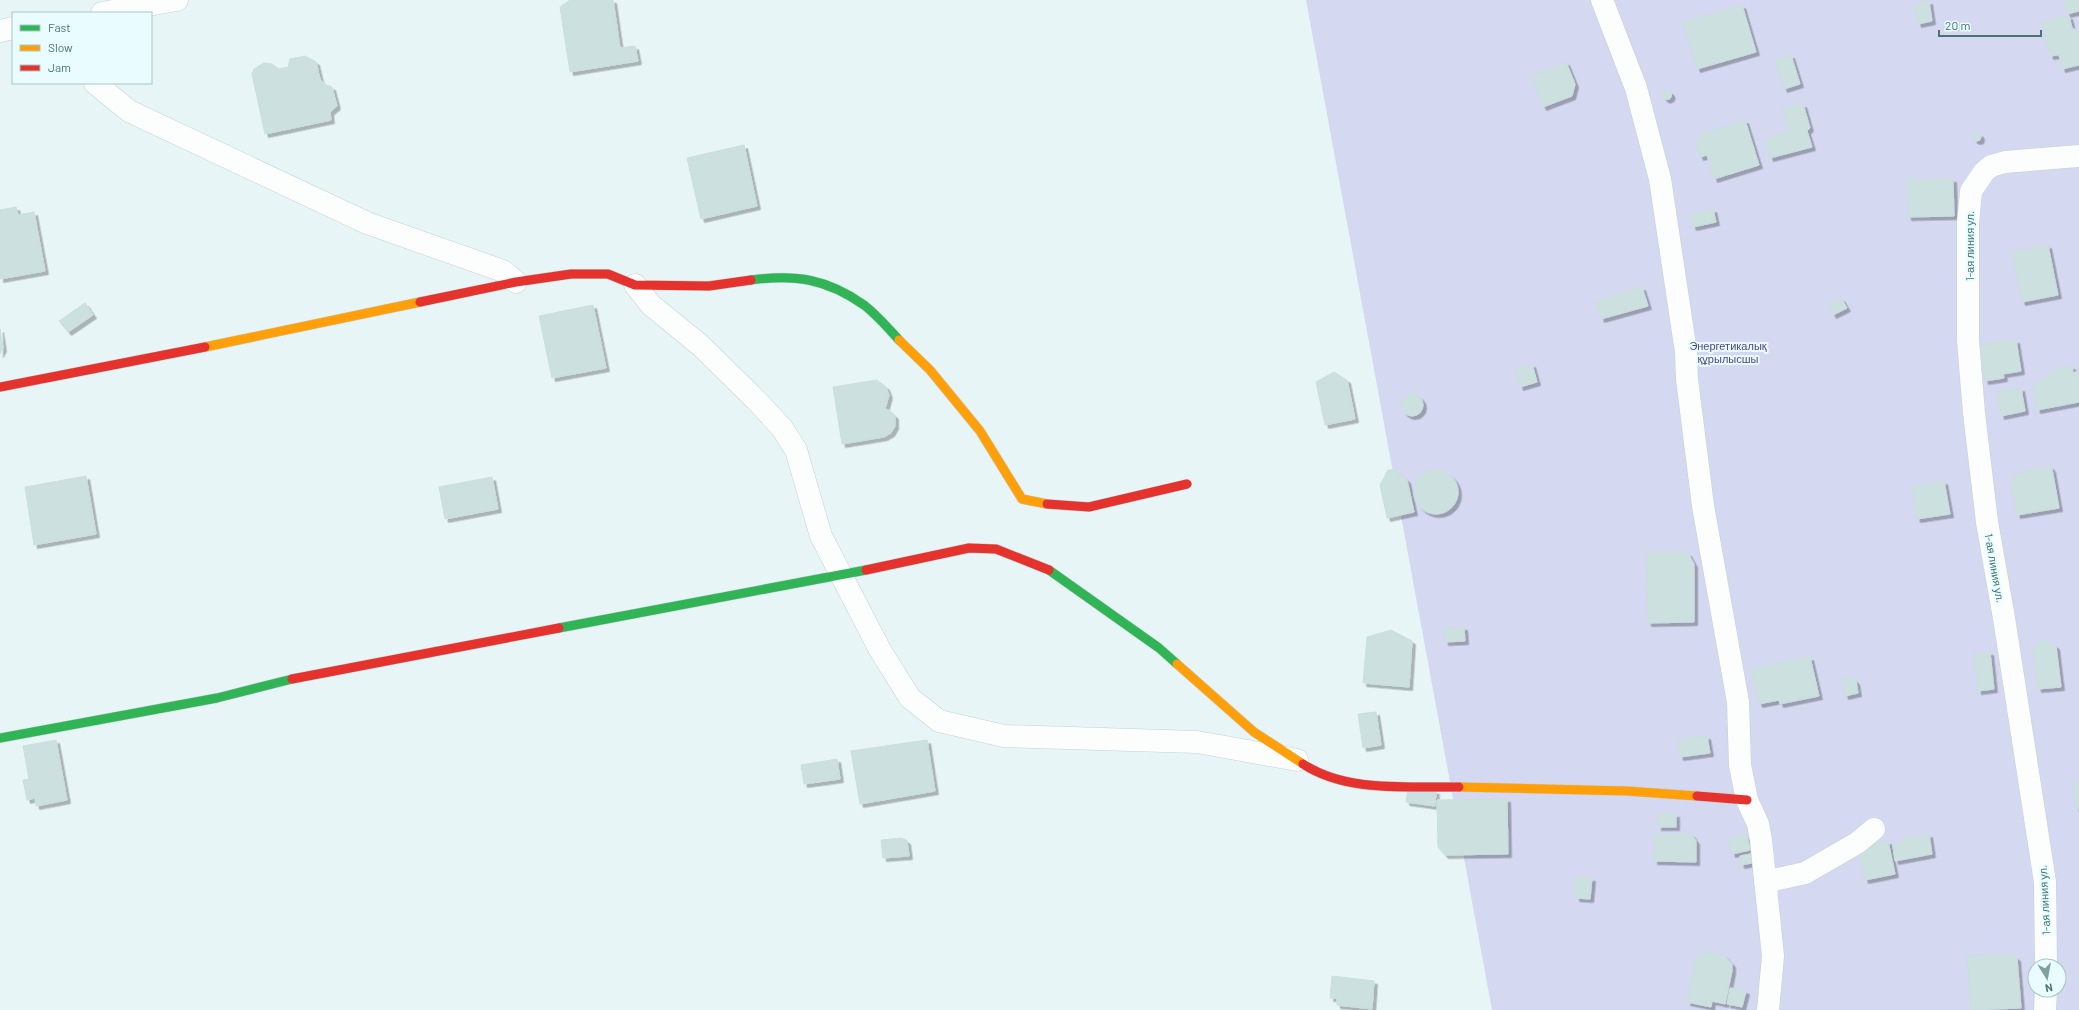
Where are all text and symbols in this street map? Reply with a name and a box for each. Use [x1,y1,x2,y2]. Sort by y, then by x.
legend [12,12,152,84]
scale bar [1939,12,2041,38]
text: 20 m [1945,18,1971,32]
text: Fast [48,20,71,34]
text: Slow [48,40,73,54]
text: Jam [48,60,71,74]
street label: 1-ая линия ул. [1963,211,1976,281]
park label: Энергетикалық құрылысшы [1689,339,1767,365]
street label: 1-ая линия ул. [1983,532,2007,604]
street label: 1-ая линия ул. [2036,865,2052,935]
north arrow [2027,958,2067,998]
text: N [2044,981,2054,995]

